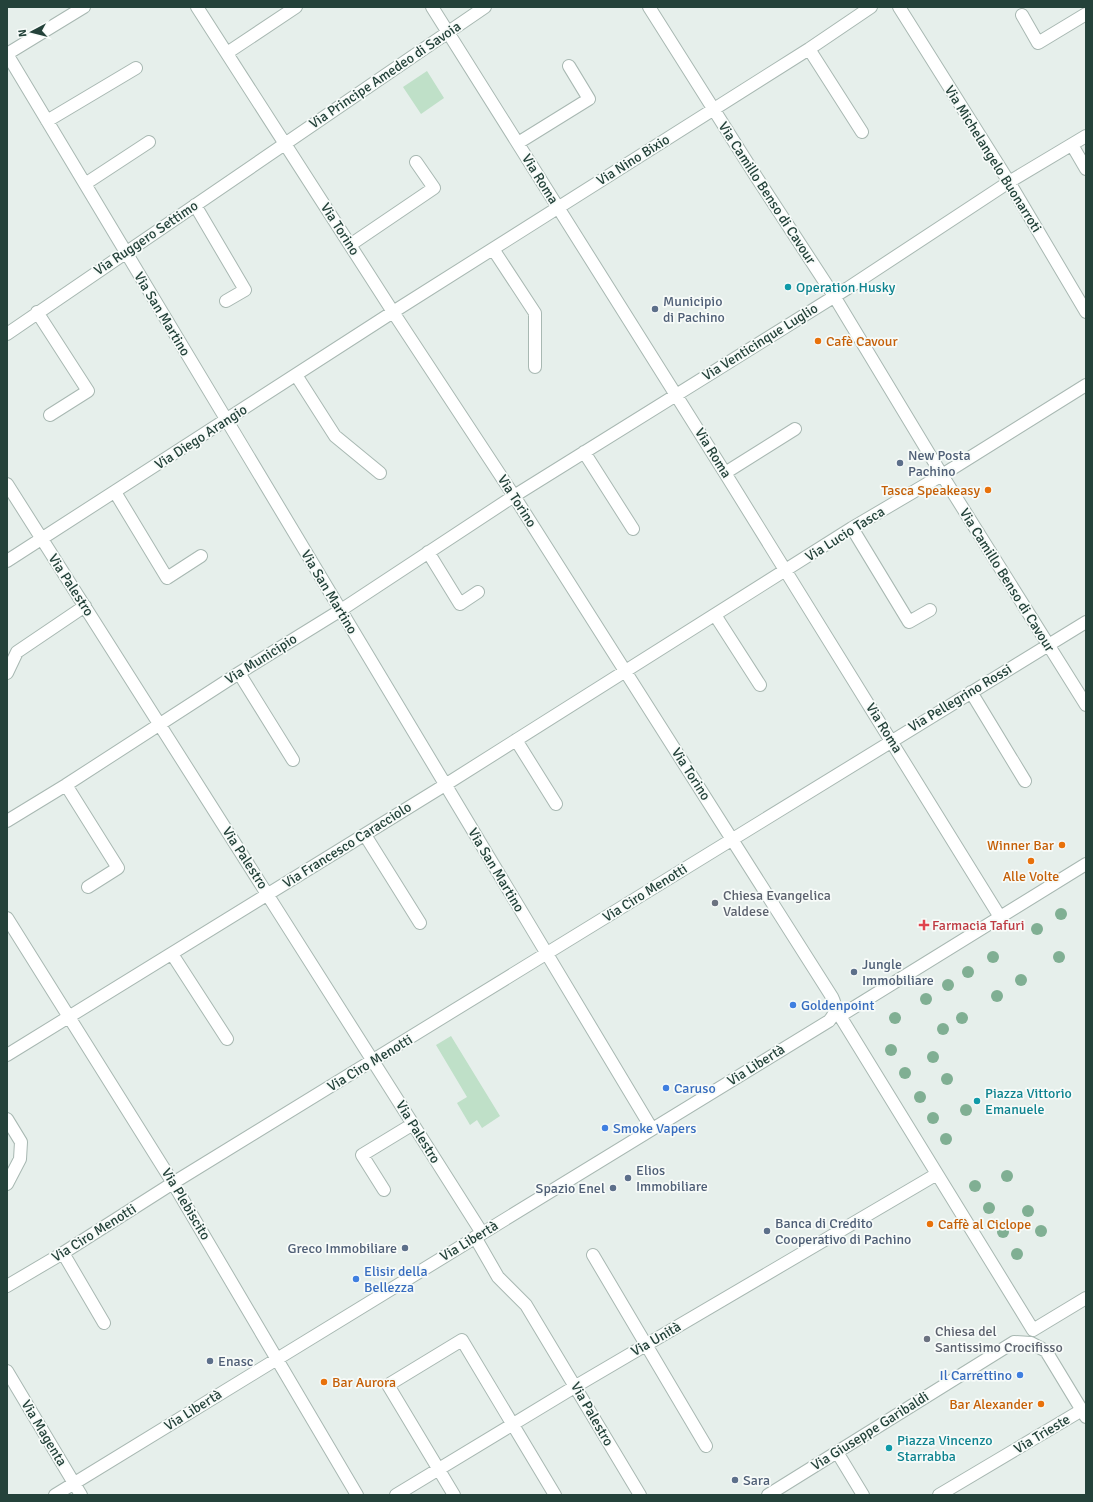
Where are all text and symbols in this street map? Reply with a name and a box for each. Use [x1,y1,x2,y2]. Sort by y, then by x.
north arrow [12,12,52,52]
street label: Via Principe Amedeo di Savoia [306,18,464,132]
text: N [16,29,29,38]
street label: Via Michelangelo Buonarroti [941,82,1045,236]
street label: Via Camillo Benso di Cavour [715,119,820,268]
street label: Via Nino Bixio [593,131,673,189]
street label: Via Roma [518,151,562,207]
street label: Via Ruggero Settimo [91,197,201,279]
street label: Via Torino [317,200,363,258]
street label: Via San Martino [130,269,194,359]
place label: Operation Husky [796,279,896,296]
marker: Operation Husky [783,282,793,292]
place label: Municipio di Pachino [663,293,725,326]
street label: Via Venticinque Luglio [699,299,821,385]
marker: Municipio di Pachino [650,304,660,314]
place label: Cafè Cavour [826,333,898,350]
marker: Cafè Cavour [813,336,823,346]
street label: Via Diego Arangio [152,401,250,473]
street label: Via Roma [691,425,735,481]
place label: New Posta Pachino [908,447,971,480]
marker: New Posta Pachino [895,458,905,468]
street label: Via Torino [494,472,540,530]
place label: Tasca Speakeasy [881,482,980,499]
marker: Tasca Speakeasy [983,485,993,495]
street label: Via Lucio Tasca [802,503,888,565]
street label: Via Camillo Benso di Cavour [956,505,1059,656]
street label: Via San Martino [297,547,361,637]
street label: Via Palestro [45,551,97,619]
street label: Via Municipio [222,630,300,688]
street label: Via Pellegrino Rossi [905,660,1015,736]
street label: Via Roma [862,700,906,756]
street label: Via Torino [668,745,714,803]
street label: Via Francesco Caracciolo [280,798,414,892]
street label: Via Palestro [219,824,271,892]
street label: Via San Martino [464,825,528,915]
place label: Winner Bar [987,837,1055,854]
marker: Winner Bar [1057,840,1067,850]
marker: Alle Volte [1026,856,1036,866]
street label: Via Ciro Menotti [600,860,690,926]
place label: Alle Volte [1003,868,1059,885]
place label: Chiesa Evangelica Valdese [723,887,831,920]
marker: Chiesa Evangelica Valdese [710,898,720,908]
place label: Farmacia Tafuri [932,917,1025,934]
marker: Farmacia Tafuri [919,920,929,930]
place label: Jungle Immobiliare [862,956,934,989]
marker: Jungle Immobiliare [849,967,859,977]
place label: Goldenpoint [801,997,875,1014]
marker: Goldenpoint [788,1000,798,1010]
street label: Via Ciro Menotti [324,1031,416,1095]
street label: Via Libertà [724,1041,788,1089]
place label: Caruso [674,1080,716,1097]
marker: Caruso [661,1083,671,1093]
place label: Piazza Vittorio Emanuele [985,1085,1072,1118]
marker: Piazza Vittorio Emanuele [972,1096,982,1106]
street label: Via Palestro [392,1097,444,1167]
place label: Smoke Vapers [613,1120,696,1137]
marker: Smoke Vapers [600,1123,610,1133]
place label: Elios Immobiliare [636,1162,708,1195]
street label: Via Plebiscito [158,1165,214,1243]
marker: Elios Immobiliare [623,1173,633,1183]
place label: Spazio Enel [536,1180,605,1197]
marker: Spazio Enel [608,1183,618,1193]
street label: Via Ciro Menotti [49,1200,139,1266]
place label: Banca di Credito Cooperativo di Pachino [775,1215,911,1248]
place label: Caffè al Ciclope [938,1216,1031,1233]
street label: Via Libertà [437,1217,501,1265]
marker: Caffè al Ciclope [925,1219,935,1229]
marker: Banca di Credito Cooperativo di Pachino [762,1226,772,1236]
place label: Greco Immobiliare [288,1240,397,1257]
marker: Greco Immobiliare [400,1243,410,1253]
place label: Elisir della Bellezza [364,1263,428,1296]
marker: Elisir della Bellezza [351,1274,361,1284]
street label: Via Unità [628,1318,684,1360]
place label: Chiesa del Santissimo Crocifisso [935,1323,1063,1356]
marker: Chiesa del Santissimo Crocifisso [922,1334,932,1344]
place label: Enasc [218,1353,254,1370]
marker: Enasc [205,1356,215,1366]
place label: Il Carrettino [940,1367,1012,1384]
marker: Il Carrettino [1015,1370,1025,1380]
place label: Bar Aurora [332,1374,396,1391]
marker: Bar Aurora [319,1377,329,1387]
street label: Via Palestro [567,1379,617,1449]
street label: Via Libertà [161,1386,225,1434]
street label: Via Giuseppe Garibaldi [808,1388,932,1474]
place label: Bar Alexander [949,1396,1034,1413]
street label: Via Magenta [18,1397,70,1469]
marker: Bar Alexander [1036,1399,1046,1409]
street label: Via Trieste [1011,1411,1073,1457]
place label: Piazza Vincenzo Starrabba [897,1432,992,1465]
marker: Piazza Vincenzo Starrabba [884,1443,894,1453]
place label: Sara [743,1472,770,1489]
marker: Sara [730,1475,740,1485]

